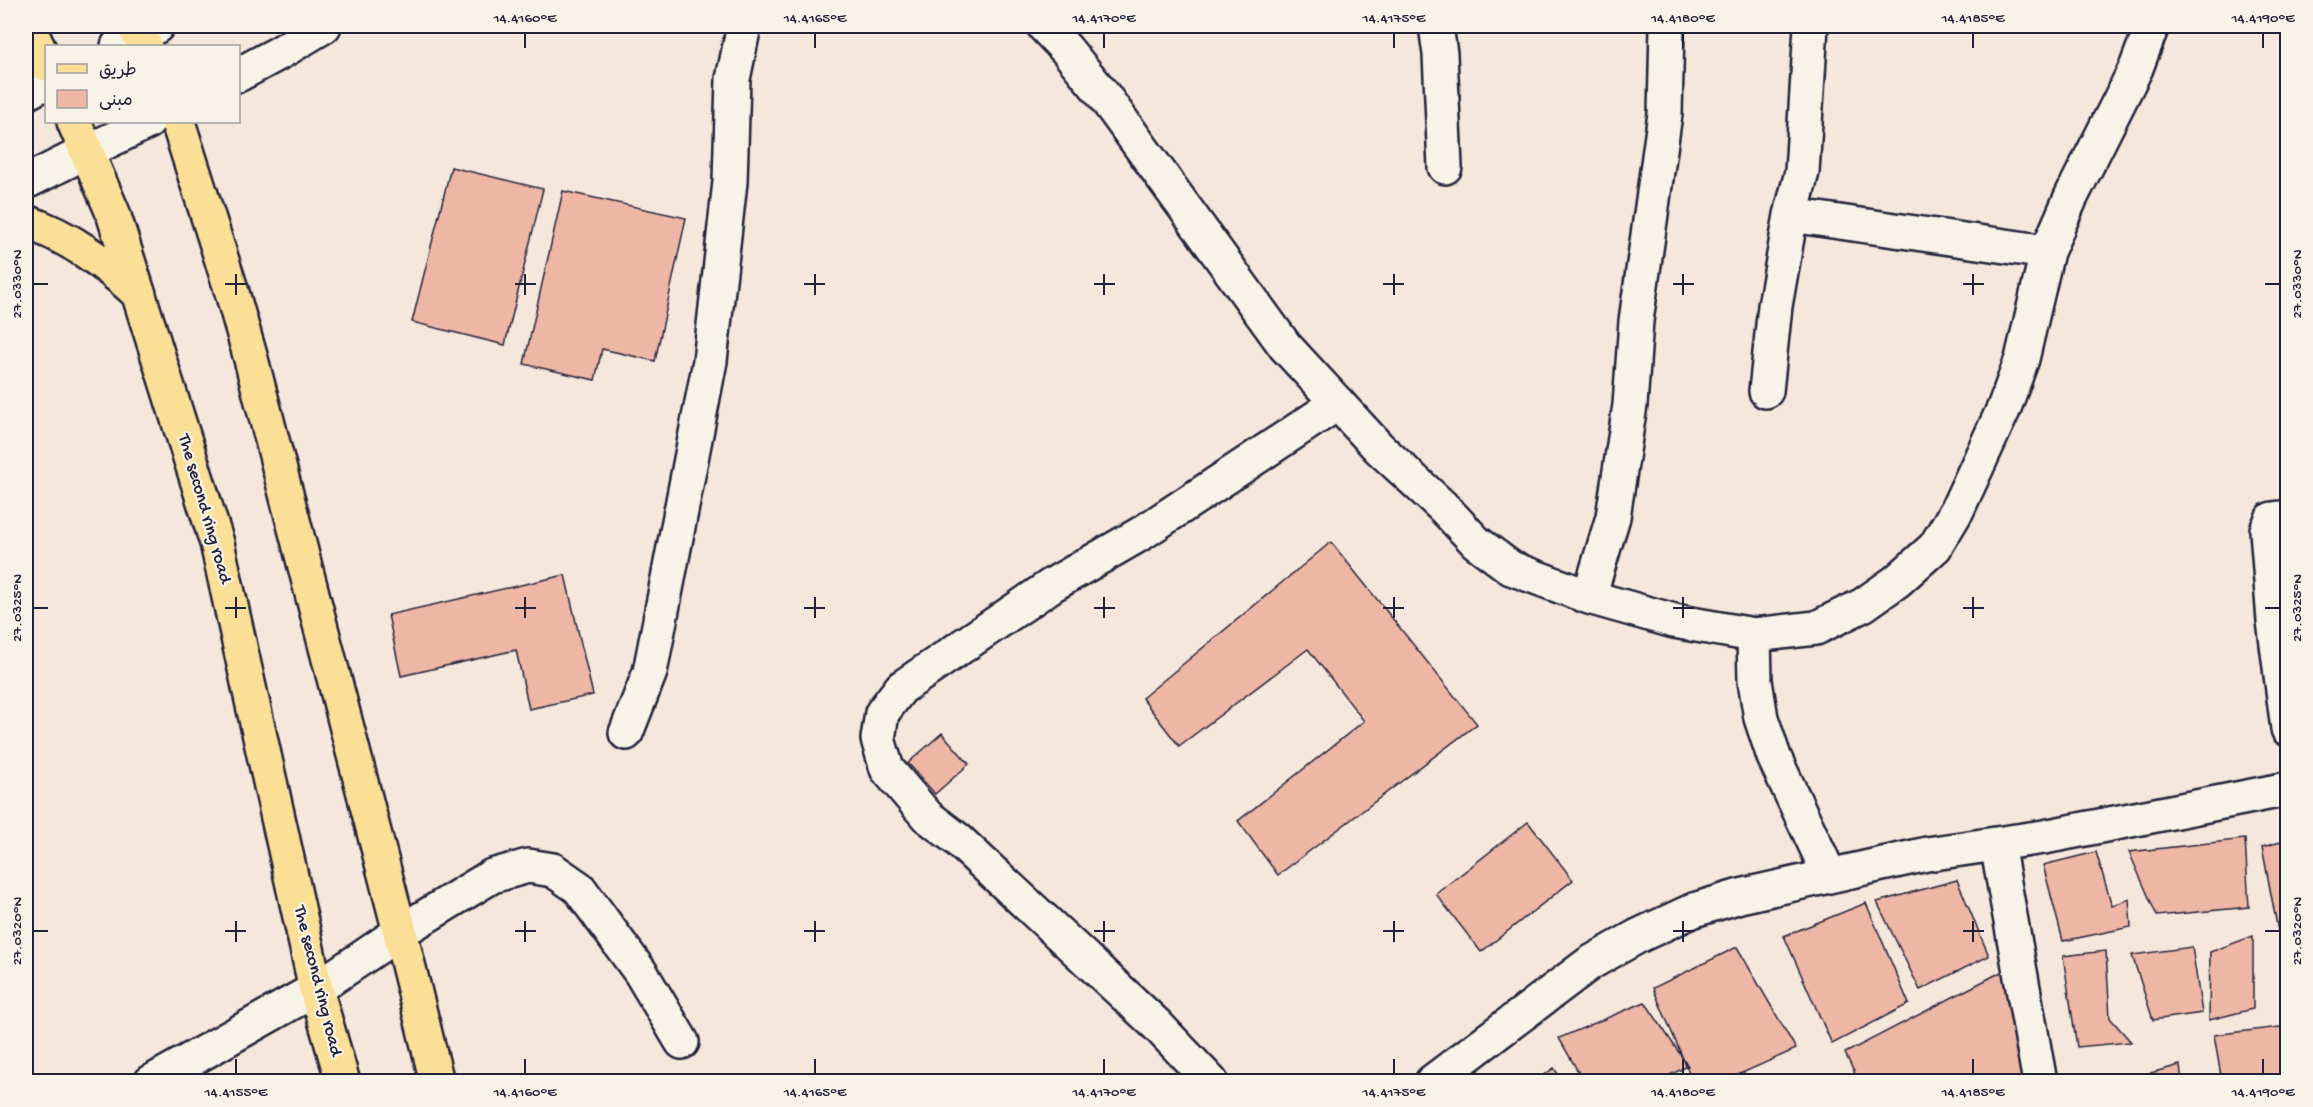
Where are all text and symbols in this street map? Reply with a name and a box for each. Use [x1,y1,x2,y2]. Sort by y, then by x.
text: 14.4160°E [492,10,557,28]
text: 14.4165°E [783,10,847,28]
text: 14.4170°E [1071,10,1136,28]
text: 14.4175°E [1362,10,1426,28]
text: 14.4180°E [1650,10,1716,28]
text: 14.4185°E [1940,10,2005,28]
text: 14.4190°E [2230,10,2295,28]
legend [45,45,240,123]
text: طريق [99,61,137,82]
text: مبنى [99,91,133,112]
text: 27.0330°N [9,249,27,319]
text: 27.0330°N [2289,249,2307,319]
street label: The second ring road [172,431,236,588]
text: 27.0325°N [9,574,27,642]
text: 27.0325°N [2289,574,2307,642]
text: 27.0320°N [9,897,27,965]
text: 27.0320°N [2289,897,2307,965]
street label: The second ring road [288,903,346,1060]
text: 14.4155°E [204,1084,268,1102]
text: 14.4160°E [492,1084,557,1102]
text: 14.4165°E [783,1084,847,1102]
text: 14.4170°E [1071,1084,1136,1102]
text: 14.4175°E [1362,1084,1426,1102]
text: 14.4180°E [1650,1084,1716,1102]
text: 14.4185°E [1940,1084,2005,1102]
text: 14.4190°E [2230,1084,2295,1102]

